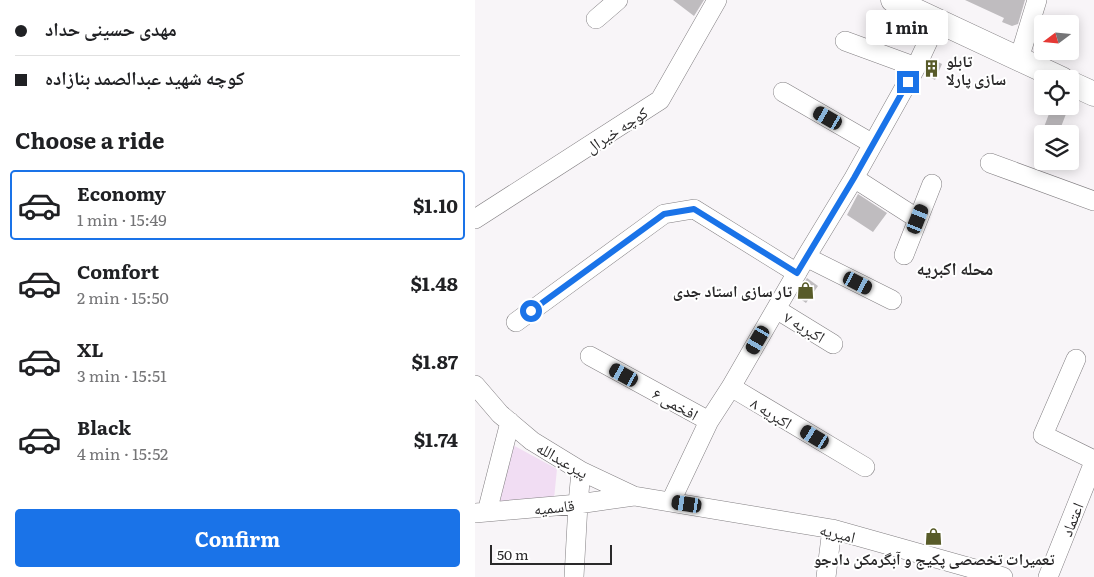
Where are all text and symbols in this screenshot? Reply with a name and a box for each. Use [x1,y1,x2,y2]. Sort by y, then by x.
callout: 1 min [867,9,949,44]
text: مهدی حسینی حداد [45,14,177,42]
text: 1 min [886,15,928,39]
north arrow [1034,15,1079,60]
map controls [1034,15,1079,170]
place label: تابلو سازی پارلا [946,48,1006,90]
building icon: تابلو سازی پارلا [922,59,942,79]
text: کوچه شهید عبدالصمد بنازاده [45,63,245,91]
button: locate [1034,70,1079,115]
route end [897,71,919,93]
street label: کوچه خیرال [580,100,652,158]
car [811,104,844,132]
text: Choose a ride [15,123,164,156]
button: layers [1034,125,1079,170]
text: Economy [77,179,166,207]
icon: car [17,183,62,228]
text: $1.10 [413,191,458,219]
car [905,202,930,236]
text: 1 min · 15:49 [77,207,167,231]
district label: محله اکبریه [917,254,993,281]
text: Comfort [77,257,159,285]
icon: car [17,261,62,306]
text: $1.48 [410,269,458,297]
car [841,270,874,296]
place label: تار سازی استاد جدی [673,278,793,302]
shop icon: تار سازی استاد جدی [796,280,816,300]
text: 2 min · 15:50 [77,285,169,309]
route start [520,300,542,322]
street label: اکبریه ۷ [780,304,830,348]
car [744,323,771,357]
text: XL [77,335,104,363]
icon: car [17,339,62,384]
text: $1.87 [411,347,458,375]
car [607,361,640,389]
text: 3 min · 15:51 [77,363,167,387]
street label: افخمی ۶ [649,381,703,425]
street label: اکبریه ۸ [747,390,797,434]
text: Black [77,413,131,441]
icon: car [17,417,62,462]
car [798,423,831,451]
text: $1.74 [414,425,458,453]
street label: پیرعبدالله [533,435,594,484]
text: 4 min · 15:52 [77,441,168,465]
street label: قاسمیه [532,492,576,520]
car [671,494,702,514]
street label: اعتماد [1053,498,1089,540]
button: Confirm [15,509,460,567]
street label: امیریه [818,516,858,548]
shop icon: تعمیرات تخصصی پکیج و آبگرمکن دادجو [924,527,944,547]
scale bar [490,542,613,565]
text: 50 m [497,544,529,564]
place label: تعمیرات تخصصی پکیج و آبگرمکن دادجو [813,546,1055,570]

